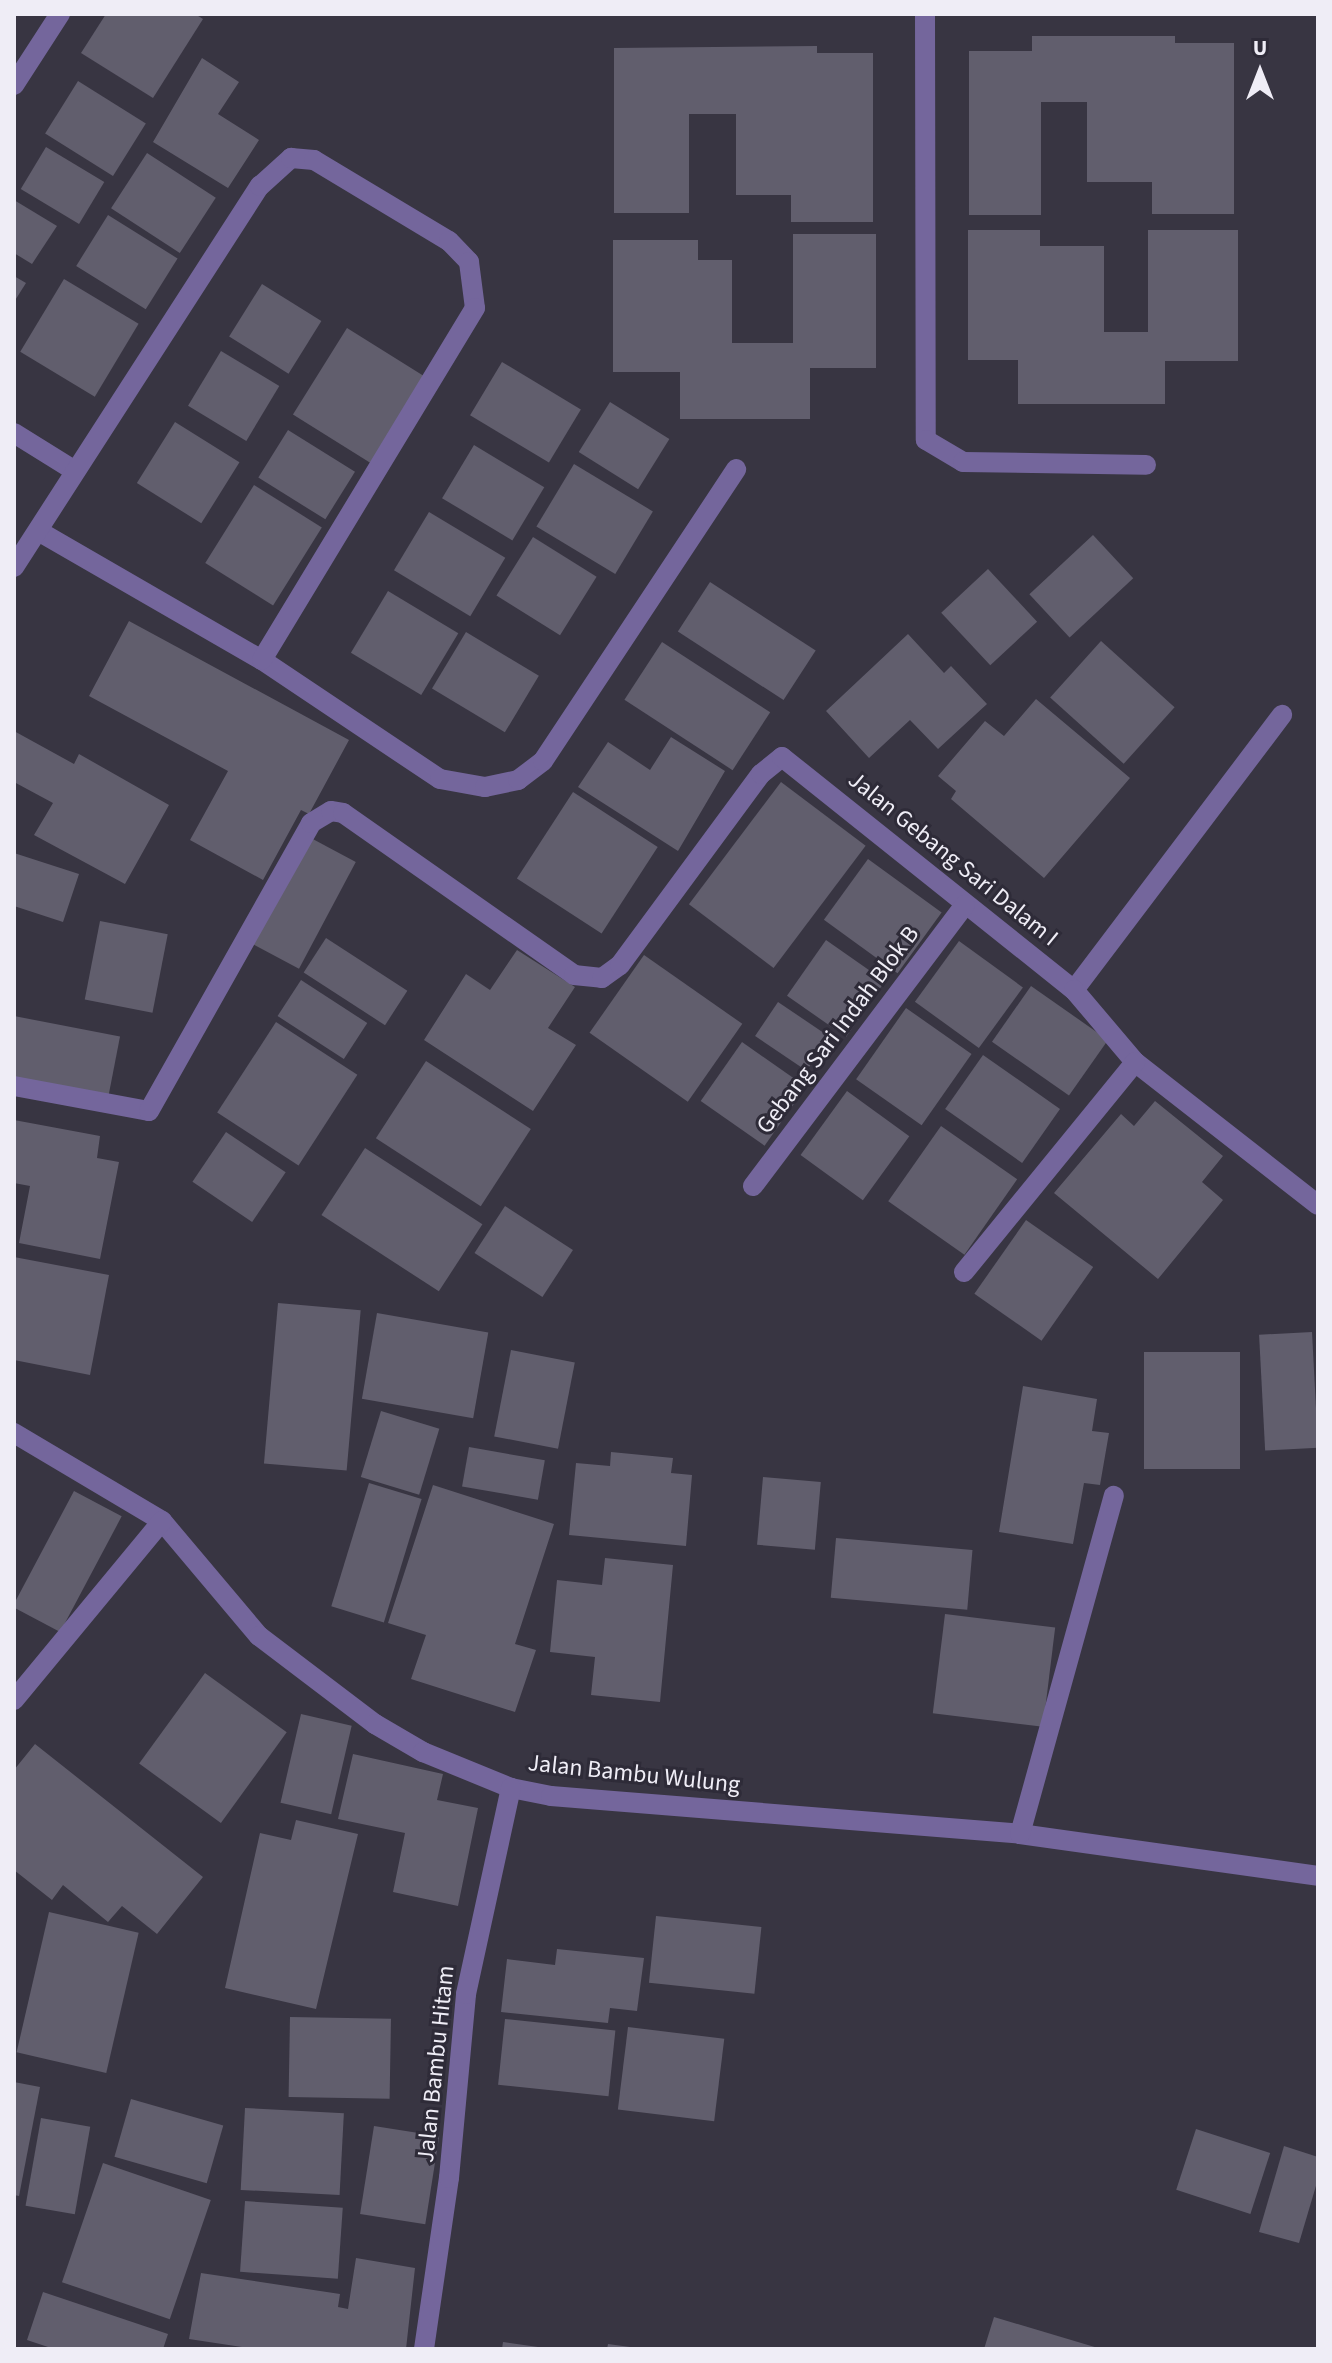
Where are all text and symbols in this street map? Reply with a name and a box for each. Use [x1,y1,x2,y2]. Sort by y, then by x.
north arrow [1220,32,1300,112]
text: U [1253,32,1267,64]
street label: Jalan Gebang Sari Dalam I [842,766,1064,952]
street label: Gebang Sari Indah Blok B [751,921,925,1139]
street label: Jalan Bambu Wulung [526,1749,742,1799]
street label: Jalan Bambu Hitam [411,1964,461,2164]

